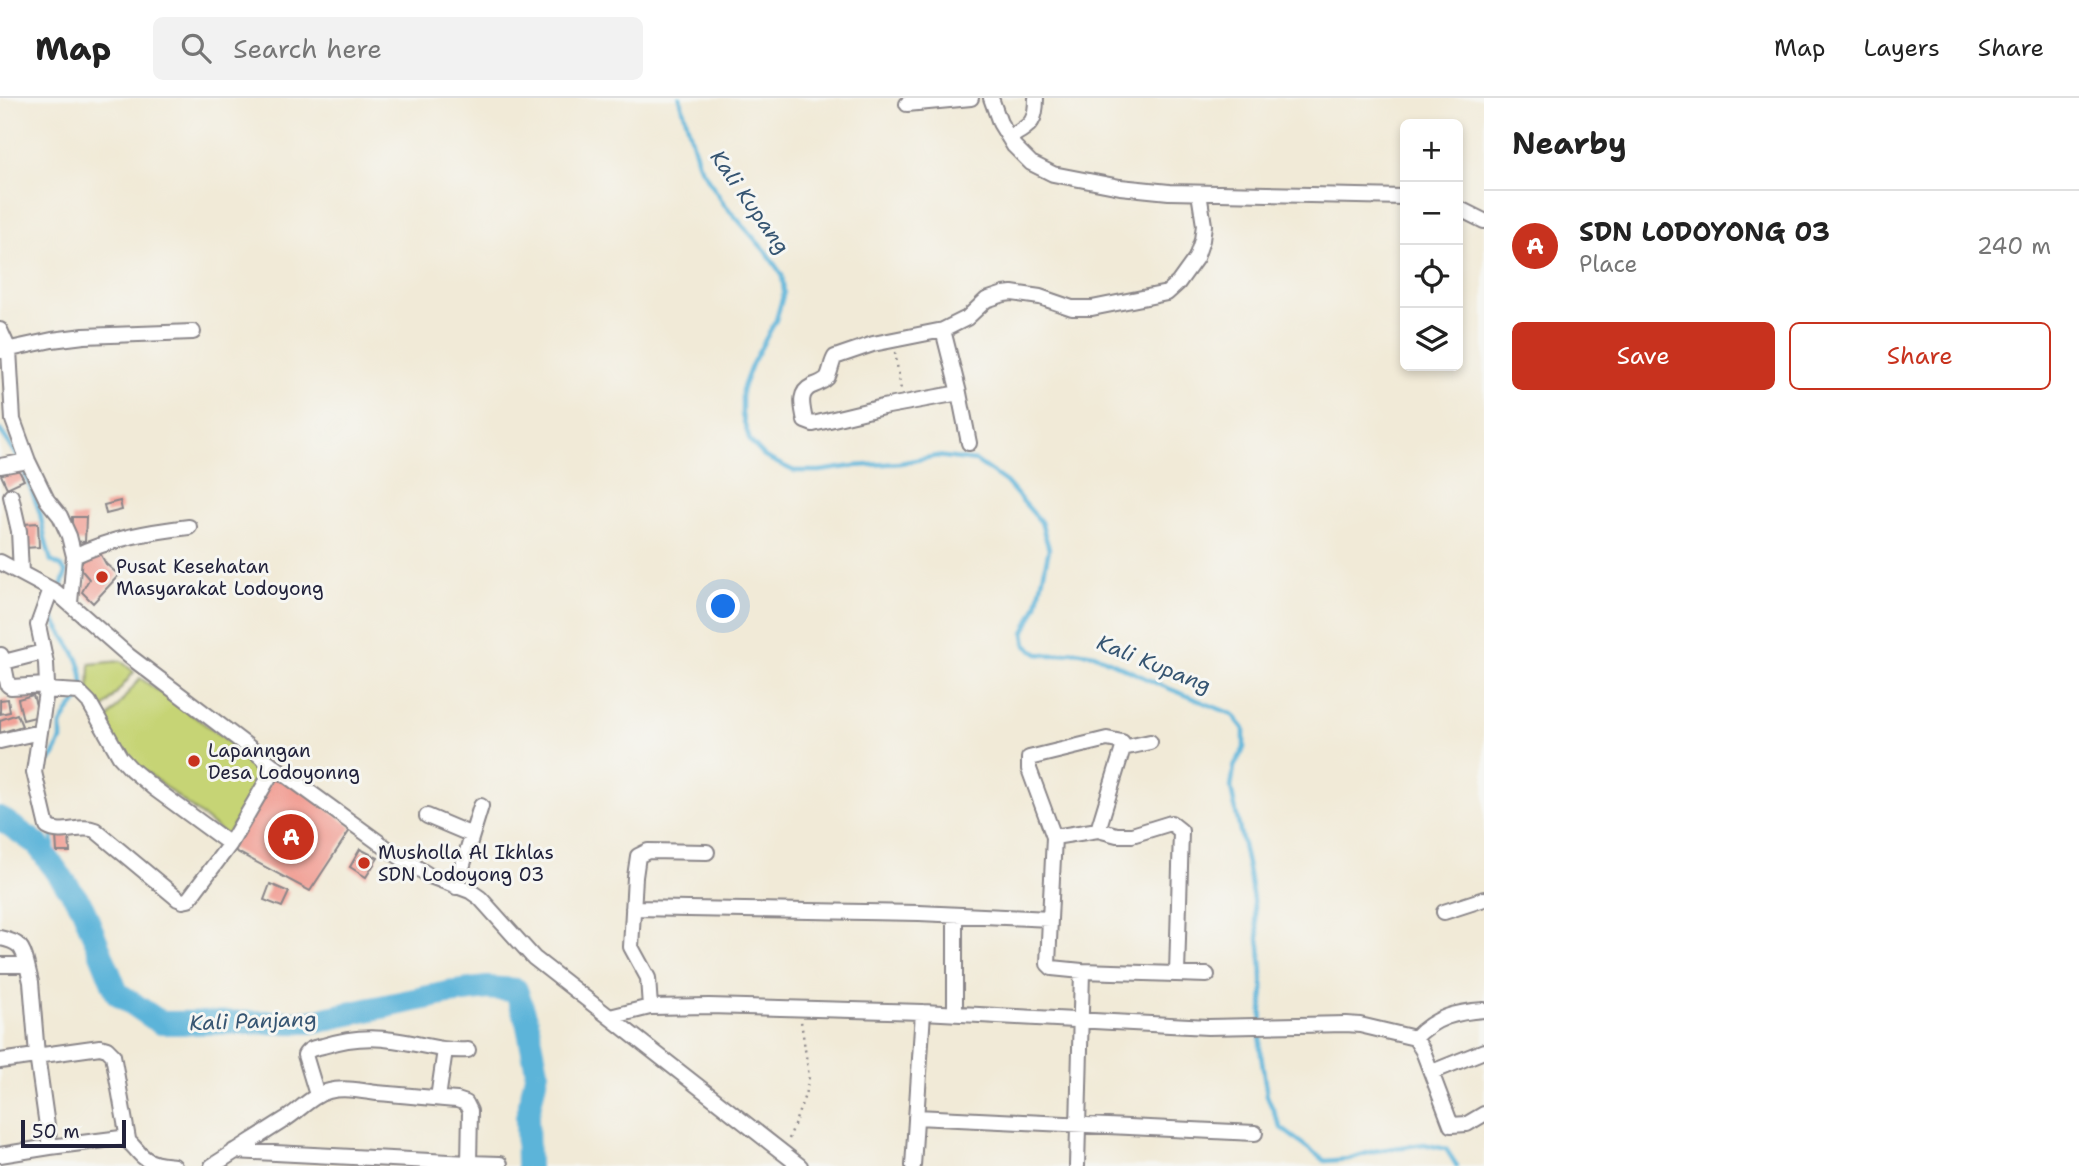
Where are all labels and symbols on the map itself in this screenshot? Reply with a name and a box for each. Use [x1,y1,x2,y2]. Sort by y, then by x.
water label: Kali Kupang [704,144,796,260]
place label: Pusat Kesehatan Masyarakat Lodoyong [116,554,324,601]
marker: Pusat Kesehatan Masyarakat Lodoyong [94,569,110,585]
your location [706,589,740,623]
water label: Kali Kupang [1093,628,1215,700]
place label: Lapanngan Desa Lodoyonng [208,738,360,785]
marker: Lapanngan Desa Lodoyonng [186,753,202,769]
pin: A [268,811,314,863]
place label: Musholla Al Ikhlas SDN Lodoyong 03 [378,840,554,887]
marker: Musholla Al Ikhlas SDN Lodoyong 03 [356,855,372,871]
water label: Kali Panjang [189,1005,317,1037]
scale bar [21,1117,126,1149]

